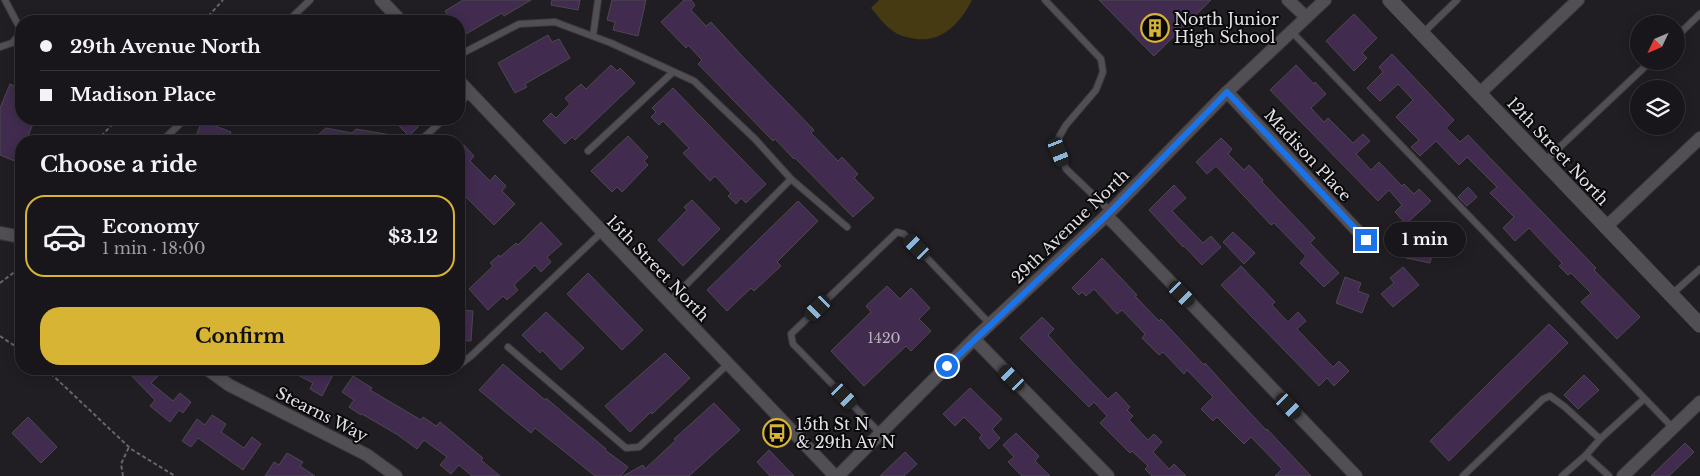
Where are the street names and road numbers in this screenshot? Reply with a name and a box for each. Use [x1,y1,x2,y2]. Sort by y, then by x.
street label: 12th Street North [1503,93,1613,209]
street label: Madison Place [1260,105,1356,205]
street label: 29th Avenue North [1007,165,1133,287]
street label: 15th Street North [602,211,714,325]
street label: Stearns Way [273,382,372,446]

